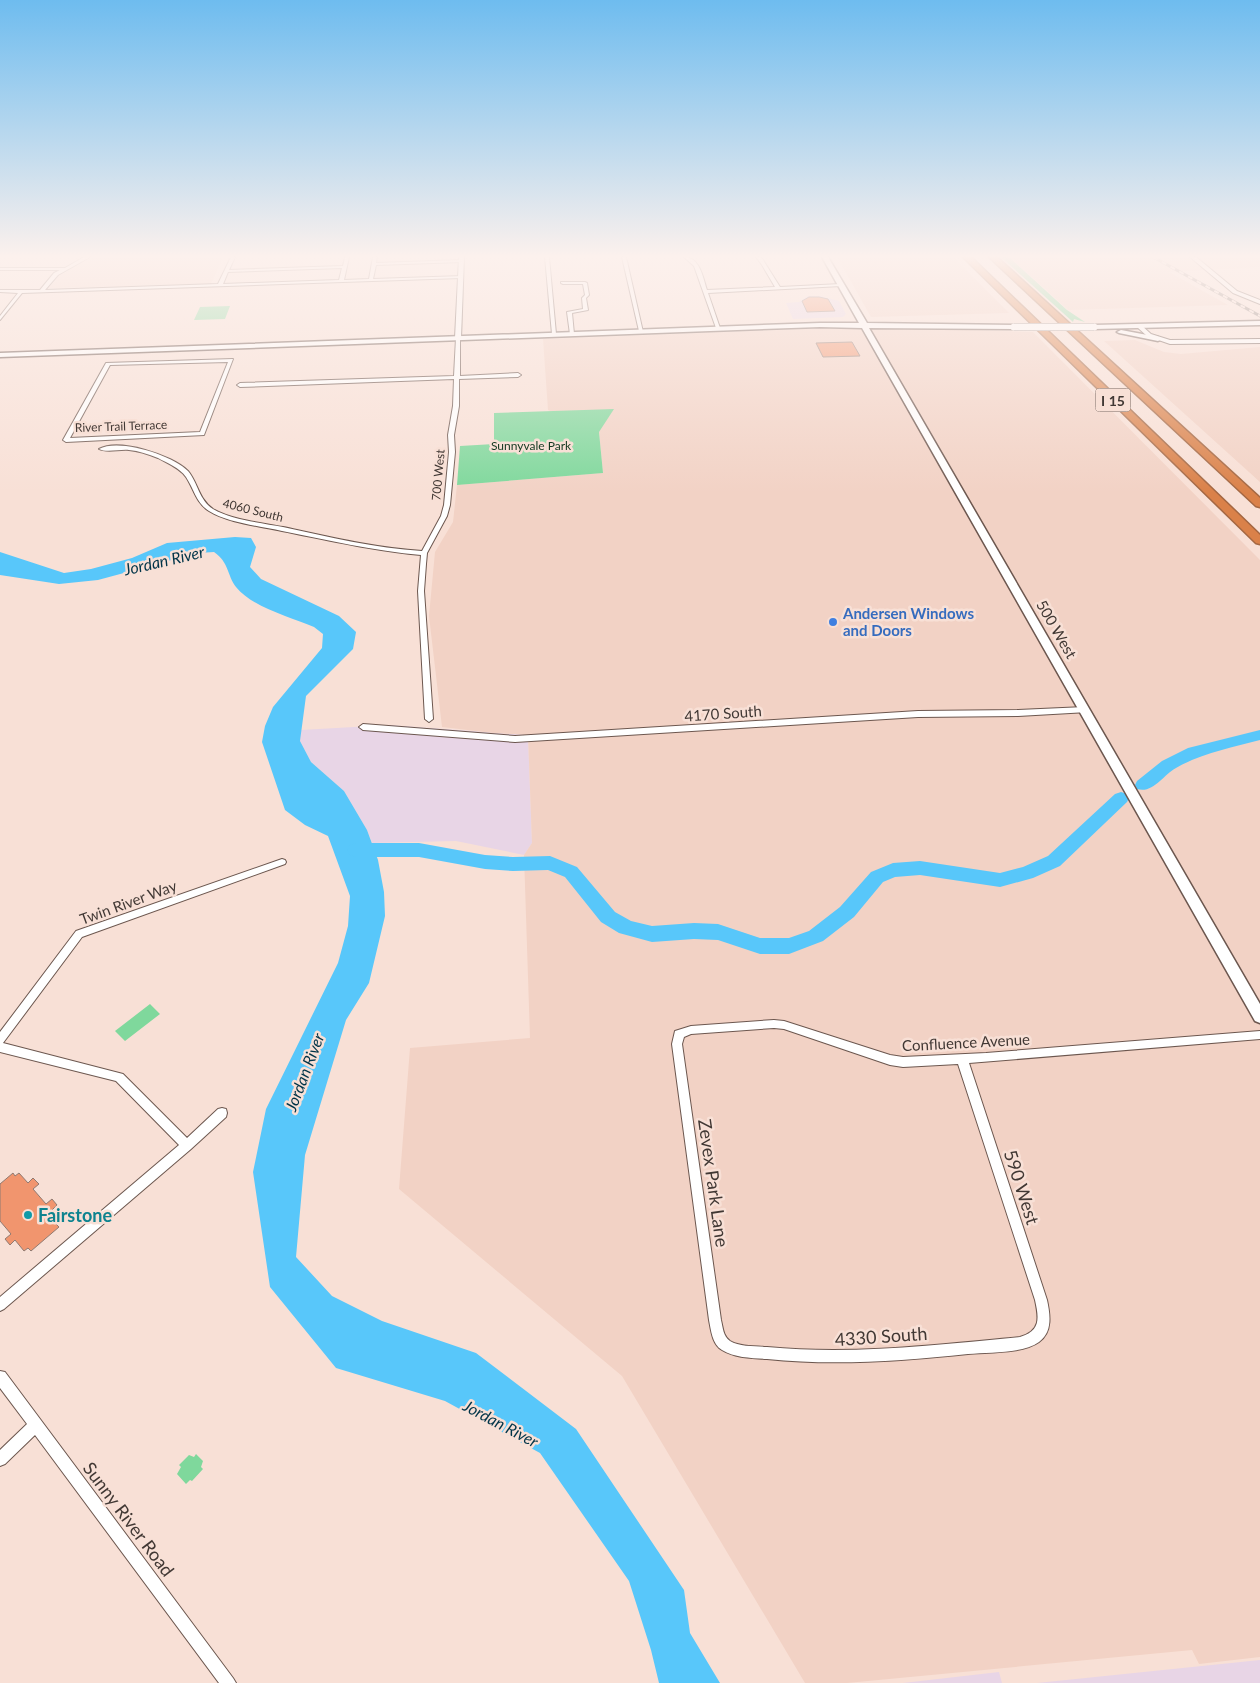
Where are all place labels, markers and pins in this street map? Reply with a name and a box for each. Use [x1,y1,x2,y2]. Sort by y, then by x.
place label: Andersen Windows and Doors [842,604,974,639]
marker: Andersen Windows and Doors [827,616,839,628]
place label: Fairstone [38,1204,112,1226]
marker: Fairstone [22,1209,34,1221]

